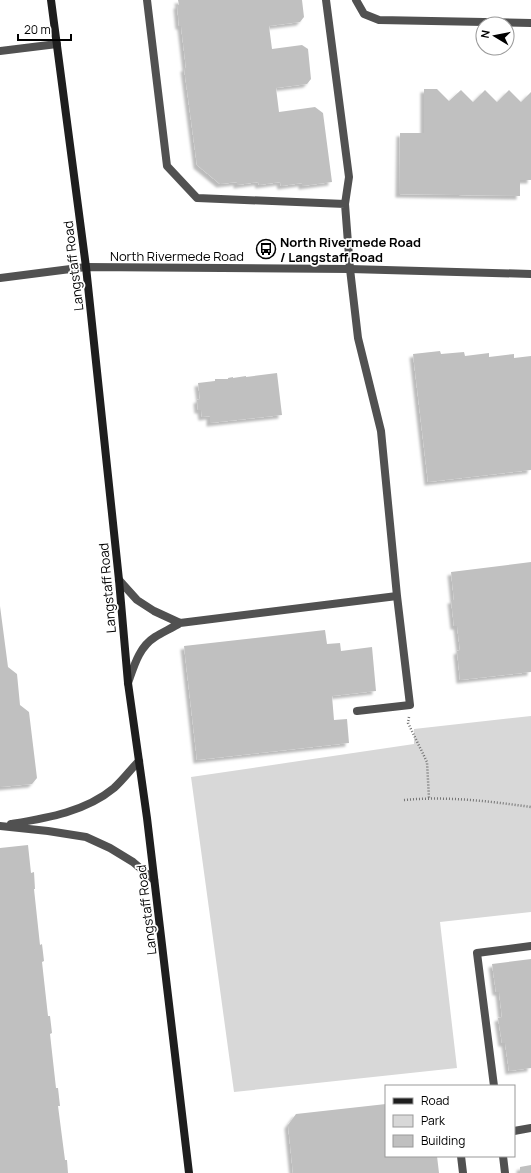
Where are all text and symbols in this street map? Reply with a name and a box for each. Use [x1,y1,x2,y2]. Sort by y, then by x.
scale bar [18,16,71,42]
north arrow [475,16,515,56]
text: 20 m [24,21,51,38]
text: N [477,29,493,39]
street label: Langstaff Road [59,220,87,312]
place label: North Rivermede Road / Langstaff Road [280,233,421,266]
bus stop icon: North Rivermede Road / Langstaff Road [255,238,277,260]
street label: North Rivermede Road [110,247,244,265]
street label: Langstaff Road [94,542,120,634]
street label: Langstaff Road [132,864,160,956]
legend [385,1085,515,1157]
text: Road [421,1092,449,1109]
text: Park [421,1112,446,1129]
text: Building [421,1132,465,1149]

